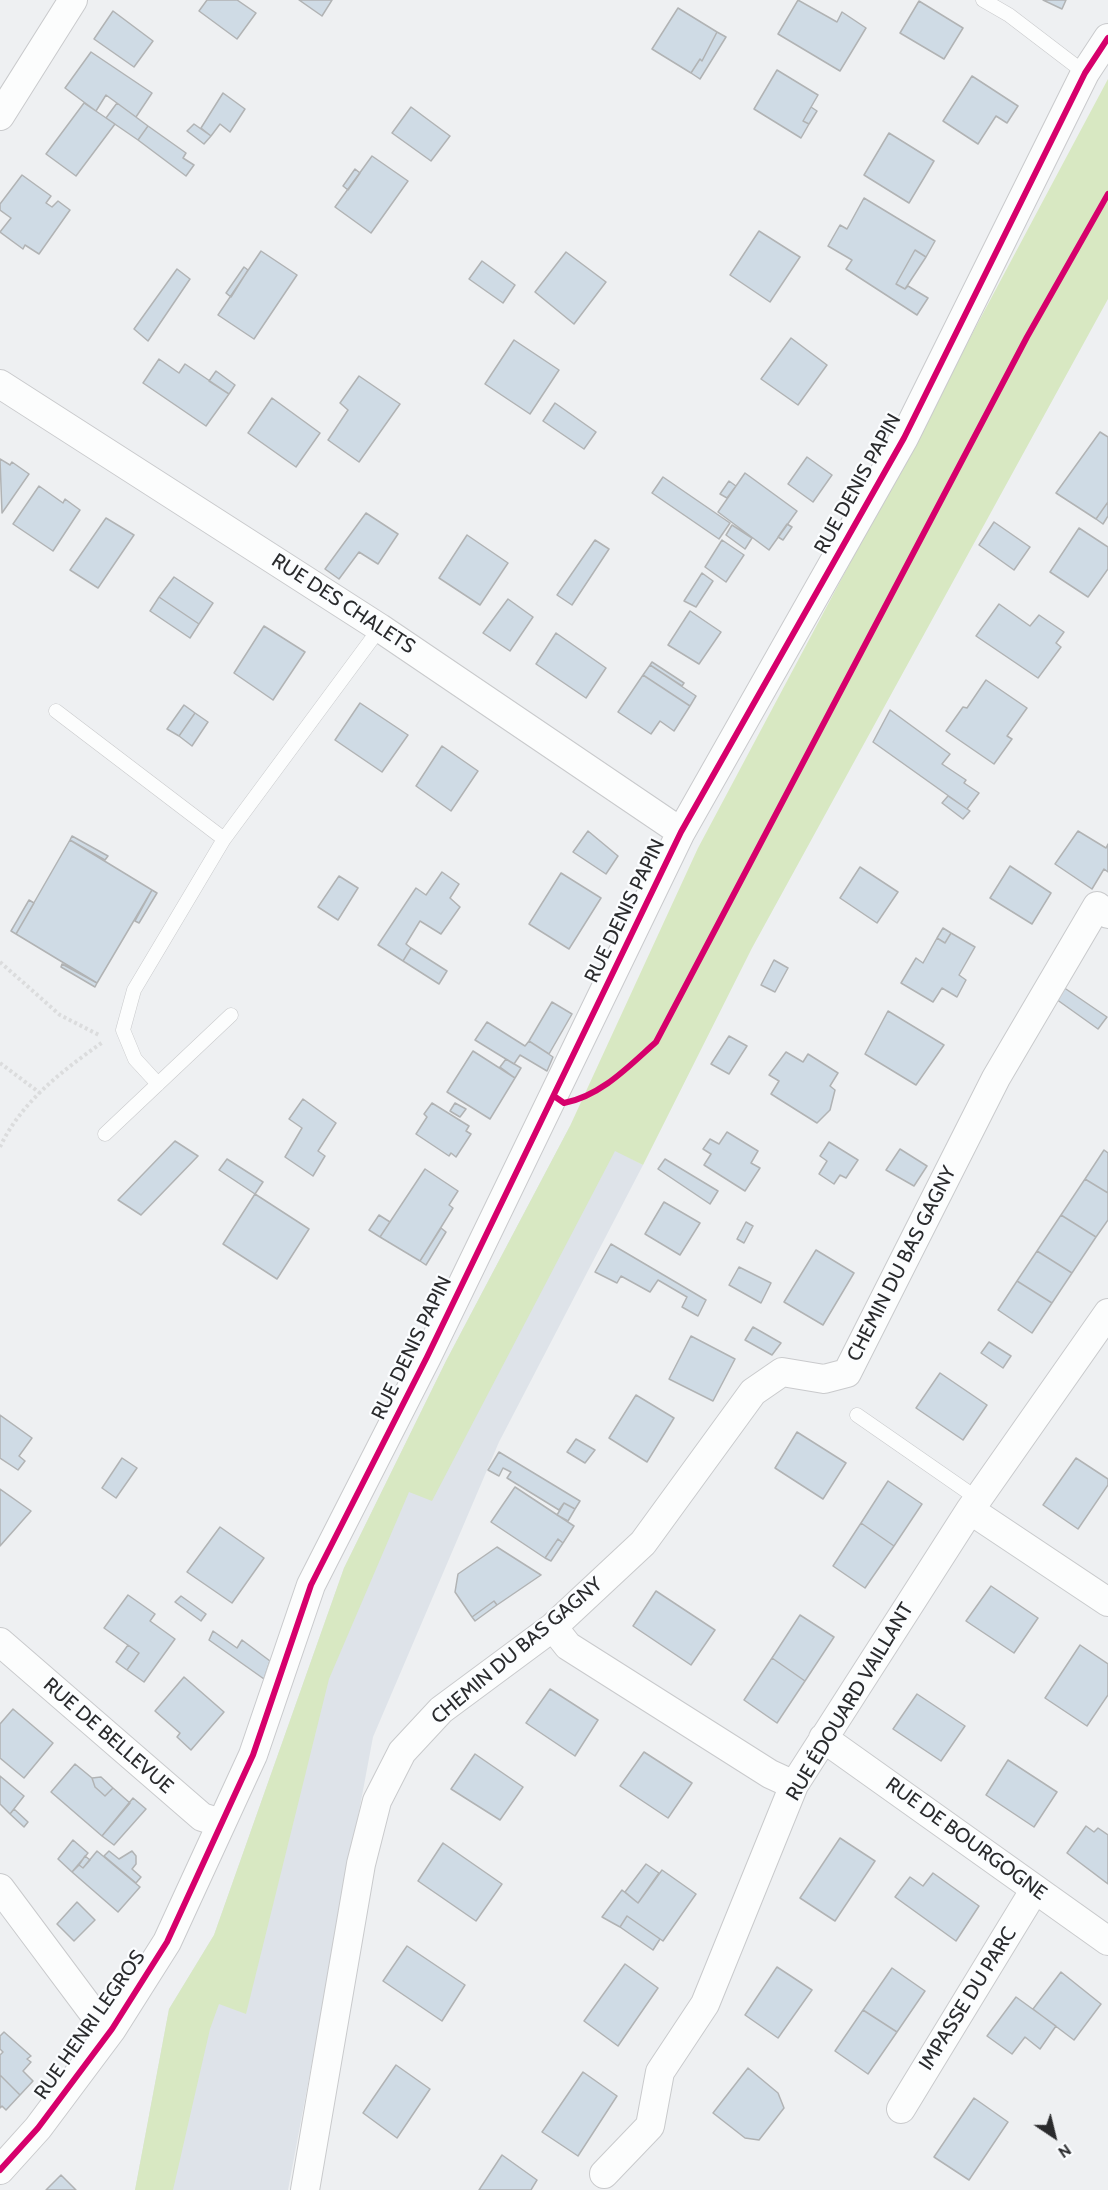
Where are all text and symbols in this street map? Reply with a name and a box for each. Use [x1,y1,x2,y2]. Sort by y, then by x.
street label: RUE DENIS PAPIN [810,410,906,558]
street label: RUE DES CHALETS [267,549,419,659]
street label: RUE DENIS PAPIN [580,835,670,987]
street label: CHEMIN DU BAS GAGNY [842,1162,962,1366]
street label: RUE DENIS PAPIN [367,1272,457,1424]
street label: CHEMIN DU BAS GAGNY [427,1572,607,1730]
street label: RUE ÉDOUARD VAILLANT [781,1599,919,1805]
street label: RUE DE BELLEVUE [38,1673,178,1799]
street label: RUE DE BOURGOGNE [881,1772,1051,1906]
street label: IMPASSE DU PARC [914,1923,1022,2075]
street label: RUE HENRI LEGROS [30,1946,150,2104]
north arrow [1024,2106,1084,2166]
text: N [1055,2140,1075,2162]

